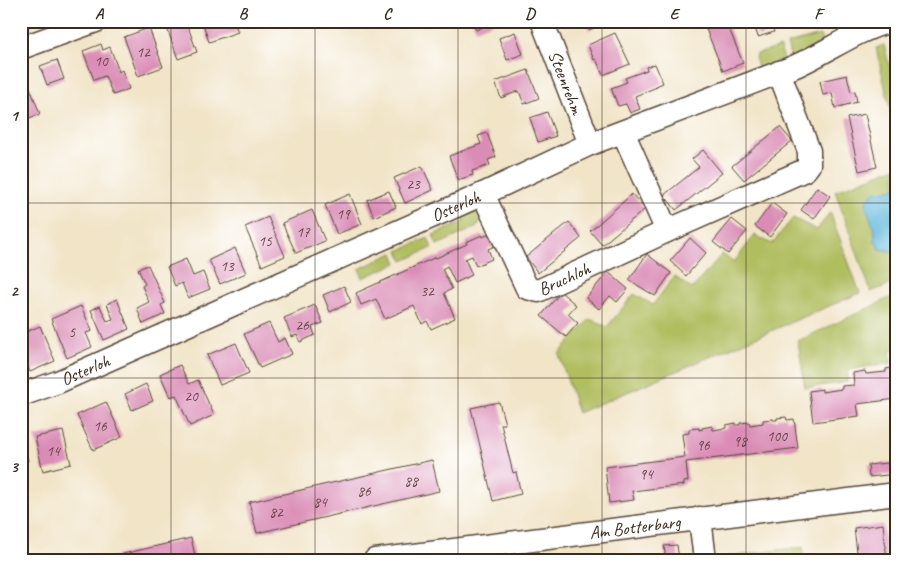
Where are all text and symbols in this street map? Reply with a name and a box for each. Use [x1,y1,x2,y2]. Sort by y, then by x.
text: A [95,4,105,24]
text: B [239,4,249,24]
text: C [383,4,393,24]
text: D [525,4,536,24]
text: E [670,4,681,24]
text: F [814,4,825,24]
house number: 12 [136,43,151,62]
street label: Steenrehm [544,47,589,118]
house number: 10 [94,52,109,71]
text: 1 [10,106,19,126]
house number: 23 [406,175,421,194]
street label: Osterloh [428,185,484,227]
house number: 19 [336,205,351,224]
house number: 17 [296,223,311,242]
house number: 15 [258,232,273,251]
house number: 13 [220,257,235,276]
street label: Bruchloh [535,257,594,300]
text: 2 [10,281,19,301]
house number: 32 [420,282,435,301]
house number: 26 [295,316,310,335]
house number: 5 [69,323,77,342]
street label: Osterloh [57,349,114,390]
house number: 20 [184,387,199,406]
house number: 16 [93,417,108,436]
house number: 100 [767,427,788,446]
house number: 98 [733,432,748,451]
house number: 96 [696,436,711,455]
house number: 14 [46,442,61,461]
text: 3 [10,457,19,477]
house number: 94 [639,465,654,484]
house number: 88 [404,472,419,491]
house number: 86 [357,482,372,501]
house number: 84 [313,493,328,512]
house number: 82 [269,503,284,522]
street label: Am Botterbarg [588,510,683,544]

